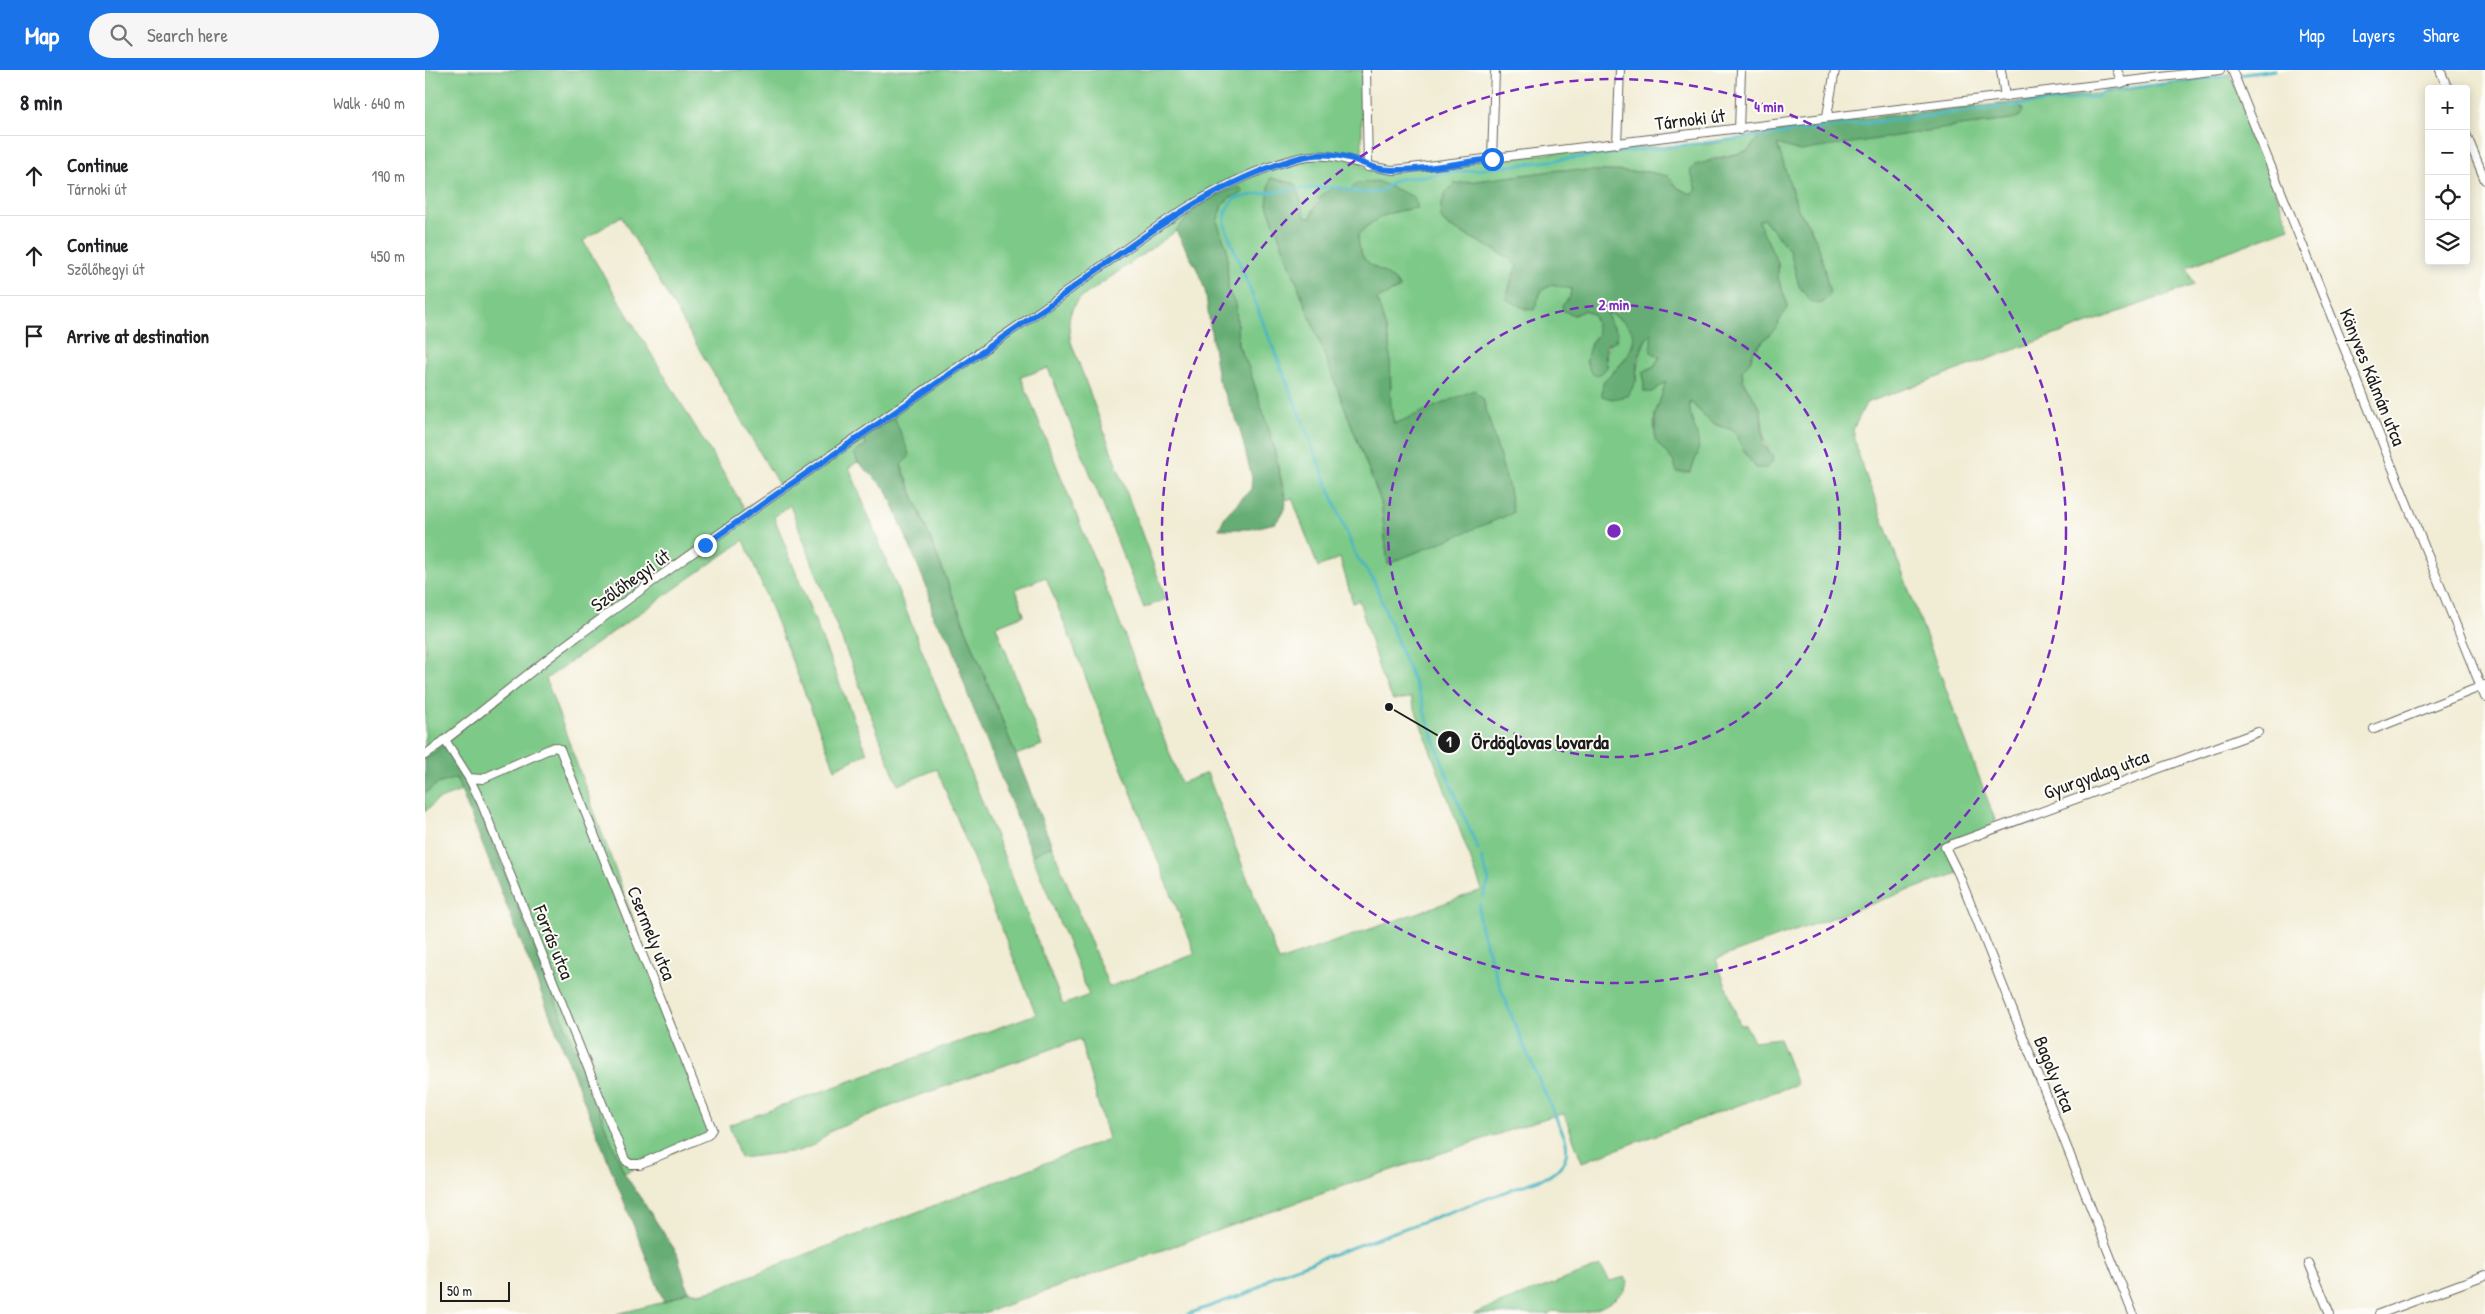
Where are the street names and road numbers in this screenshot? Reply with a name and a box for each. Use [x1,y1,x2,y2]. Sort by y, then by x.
street label: Tárnoki út [1653,102,1727,136]
street label: Könyves Kálmán utca [2334,305,2413,450]
street label: Szőlőhegyi út [585,542,675,618]
street label: Gyurgyalag utca [2040,743,2153,805]
street label: Csermely utca [621,882,683,985]
street label: Forrás utca [527,900,581,983]
street label: Bagoly utca [2028,1032,2082,1116]

